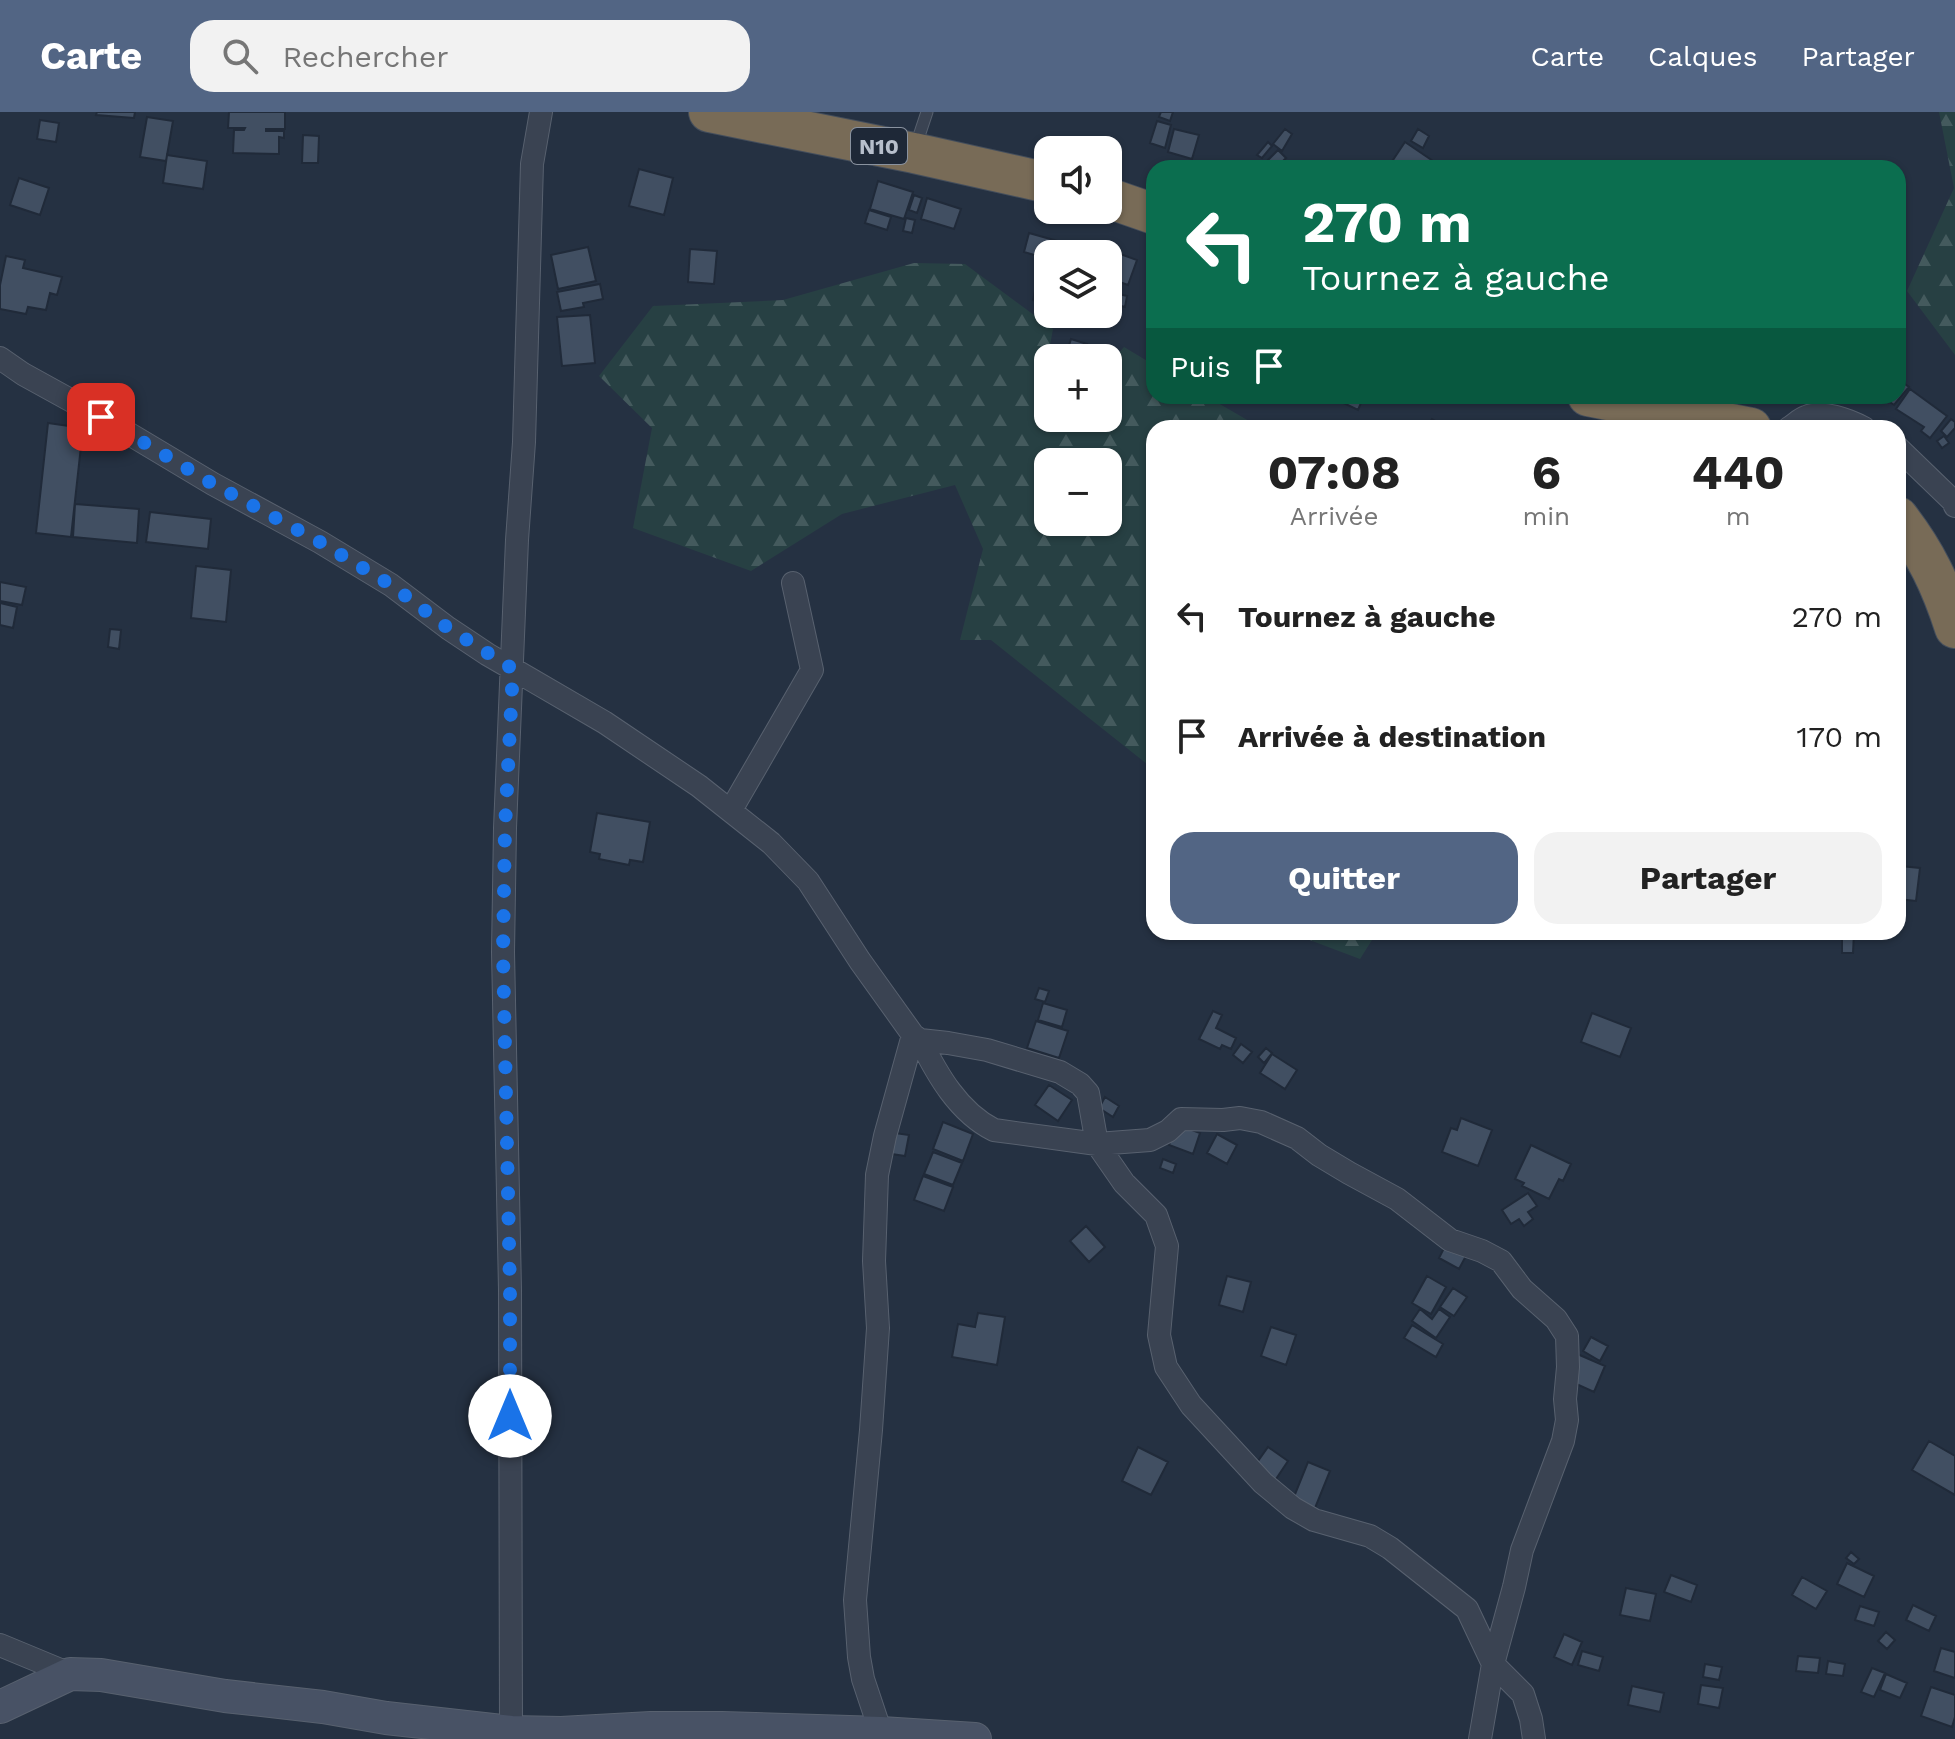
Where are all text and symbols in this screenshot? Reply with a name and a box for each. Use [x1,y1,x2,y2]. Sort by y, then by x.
search box [190,20,750,92]
text: Carte [40,34,142,78]
icon: search [218,34,262,78]
text: Rechercher [282,39,449,74]
text: Carte [1531,40,1604,73]
text: Calques [1648,40,1757,73]
text: Partager [1801,40,1915,73]
road number: N10 [851,128,907,164]
map controls [1034,136,1122,536]
button: sound [1034,136,1122,224]
text: 270 m [1302,190,1472,256]
icon: left [1170,192,1274,296]
button: layers [1034,240,1122,328]
text: Tournez à gauche [1302,257,1610,299]
button: + [1034,344,1122,432]
icon: arrive [1247,344,1291,388]
text: Puis [1170,349,1231,384]
pin [67,383,135,451]
icon: arrive [79,395,123,439]
text: 07:08 [1267,444,1401,501]
text: 6 [1531,444,1561,501]
text: 440 [1692,444,1785,501]
button: − [1034,448,1122,536]
text: Arrivée [1290,501,1379,531]
text: min [1522,501,1570,531]
text: m [1726,501,1750,531]
icon: left [1170,594,1214,638]
text: Tournez à gauche [1238,599,1496,634]
text: 270 m [1791,599,1882,634]
icon: arrive [1170,714,1214,758]
text: Arrivée à destination [1238,719,1546,754]
text: 170 m [1797,719,1882,754]
button: Quitter [1170,832,1518,924]
button: Partager [1534,832,1882,924]
position arrow [468,1374,552,1458]

